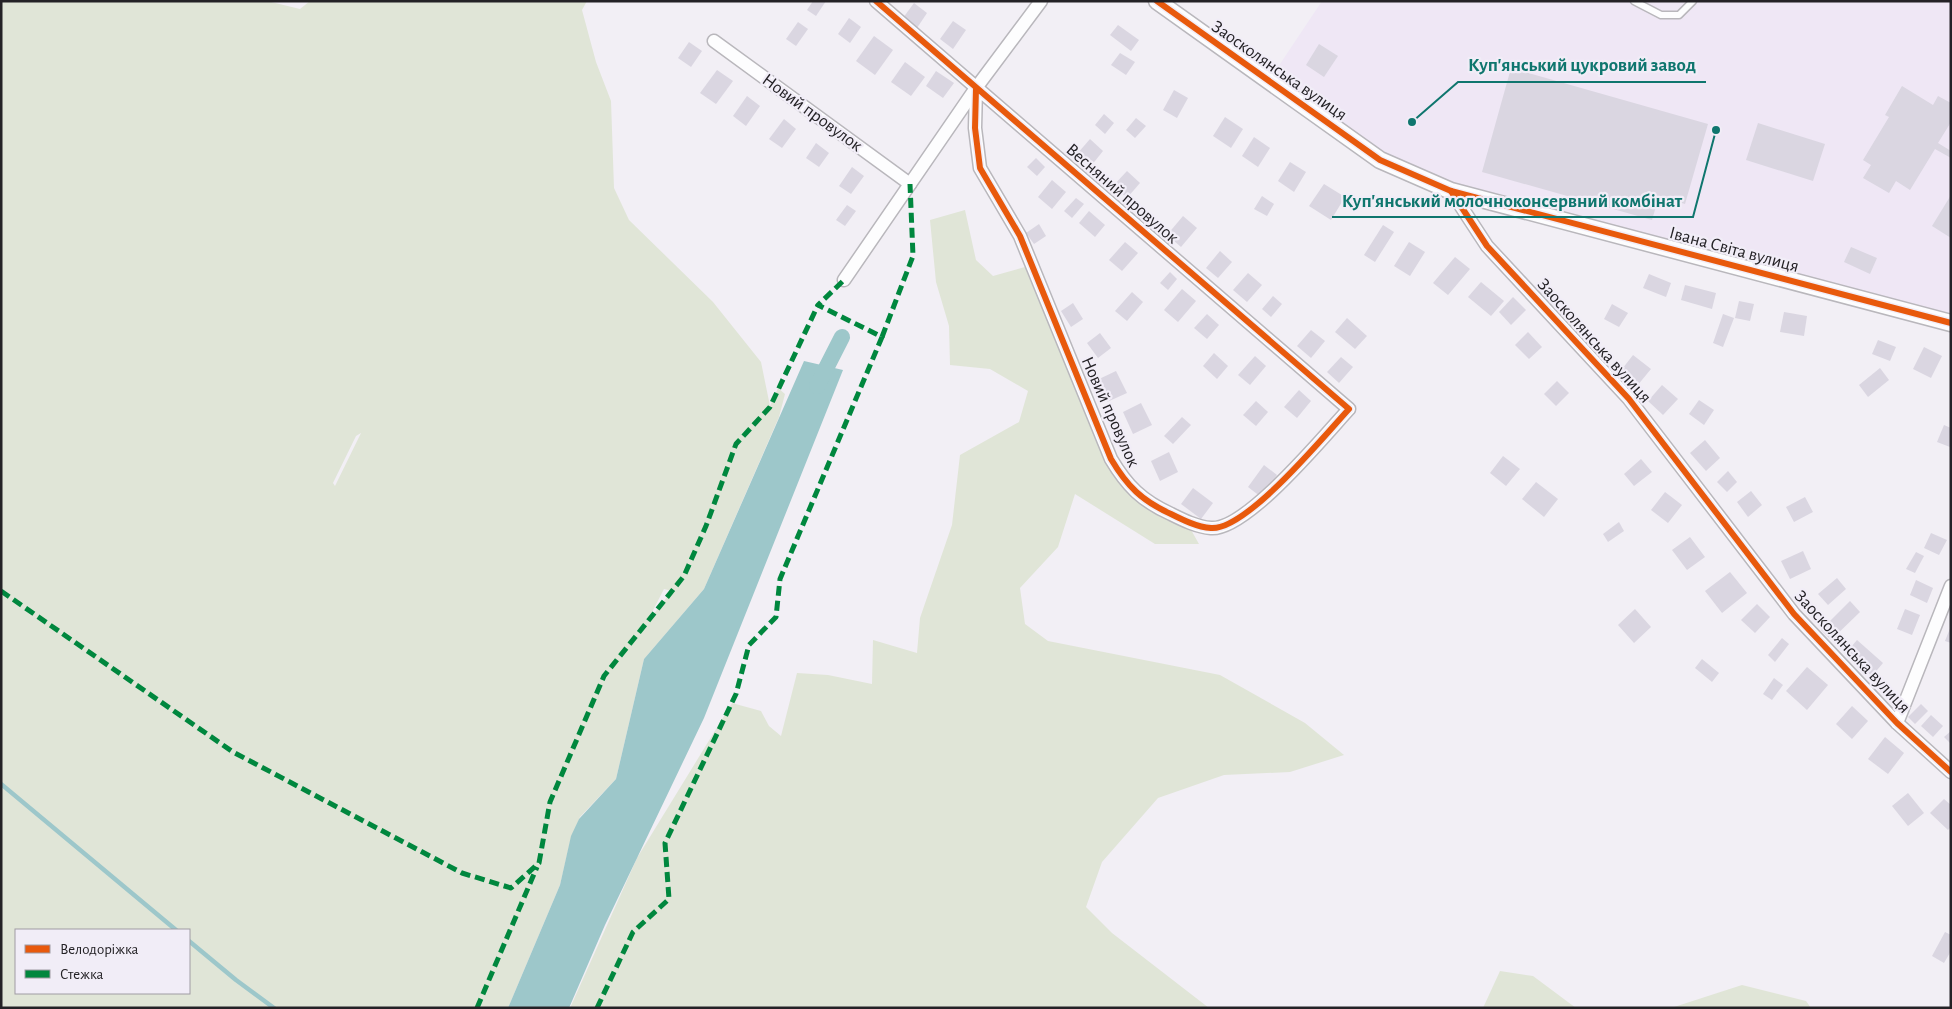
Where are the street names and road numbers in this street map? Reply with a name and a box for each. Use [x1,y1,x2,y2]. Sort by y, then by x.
street label: Заосколянська вулиця [1208,18,1350,124]
street label: Новий провулок [759,71,866,156]
street label: Весняний провулок [1062,141,1182,248]
street label: Івана Світа вулиця [1667,224,1801,276]
street label: Заосколянська вулиця [1534,275,1654,407]
street label: Новий провулок [1078,354,1143,471]
street label: Заосколянська вулиця [1791,587,1913,717]

